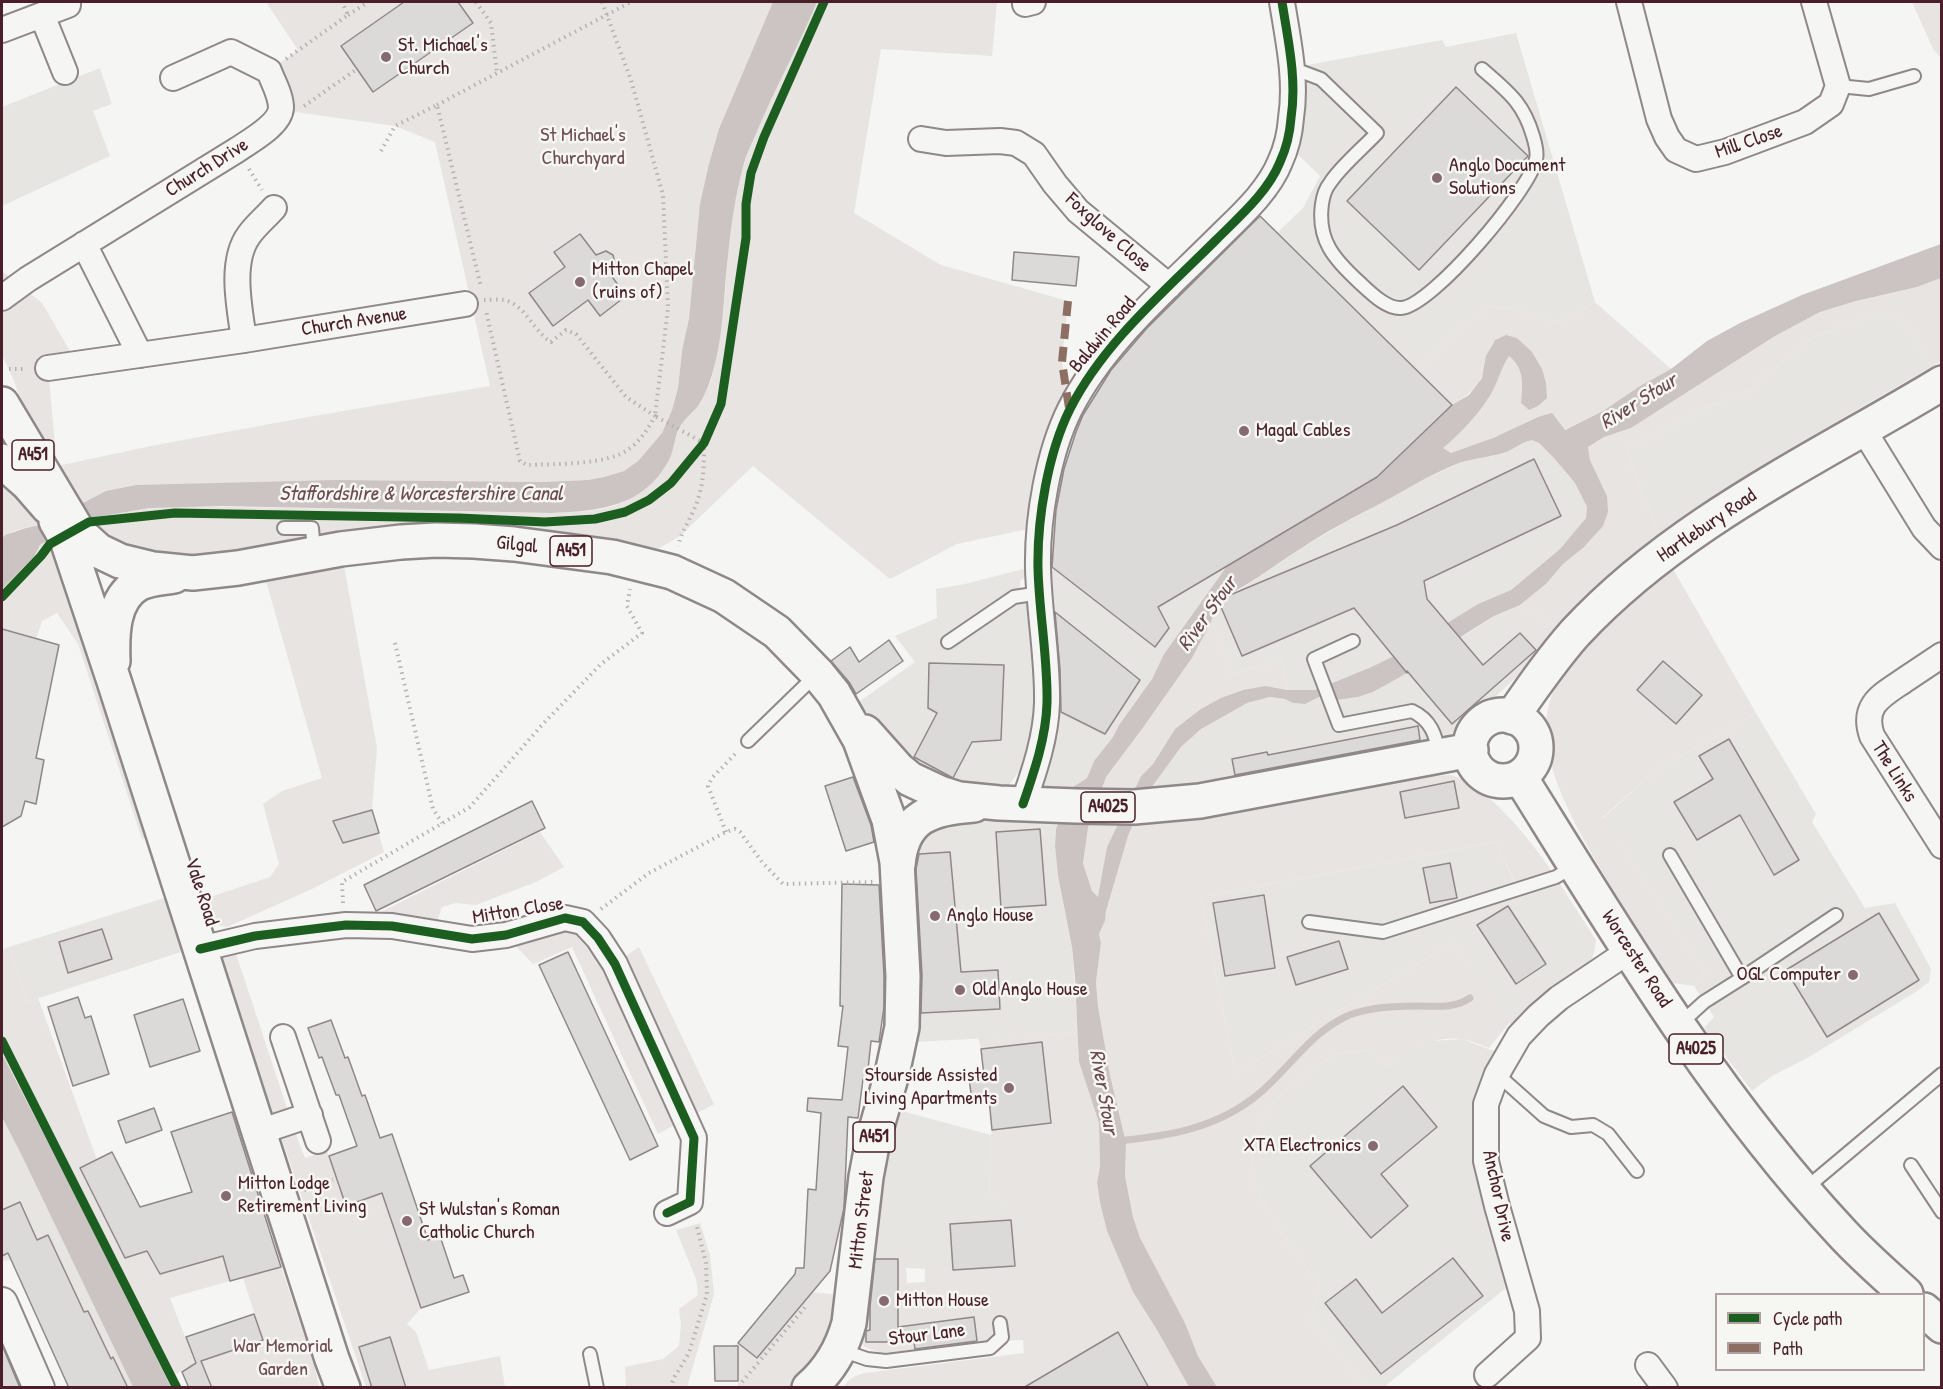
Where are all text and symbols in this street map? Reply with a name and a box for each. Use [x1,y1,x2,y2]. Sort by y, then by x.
place label: St. Michael's Church [398,34,488,81]
marker: St. Michael's Church [379,50,393,64]
street label: Mill Close [1712,119,1786,165]
park label: St Michael's Churchyard [540,124,626,171]
street label: Church Drive [161,133,253,203]
place label: Anglo Document Solutions [1449,154,1565,201]
marker: Anglo Document Solutions [1430,171,1444,185]
street label: Foxglove Close [1060,188,1156,278]
place label: Mitton Chapel (ruins of) [592,258,693,305]
marker: Mitton Chapel (ruins of) [573,275,587,289]
street label: Baldwin Road [1064,292,1142,378]
street label: Church Avenue [300,302,408,342]
water label: River Stour [1596,369,1682,435]
place label: Magal Cables [1256,419,1350,443]
marker: Magal Cables [1237,424,1251,438]
road number: A451 [12,440,54,470]
water label: Staffordshire & Worcestershire Canal [279,481,563,507]
street label: Hartlebury Road [1653,484,1761,568]
street label: Gilgal [495,531,539,559]
road number: A451 [550,536,592,566]
water label: River Stour [1173,572,1243,656]
street label: The Links [1866,737,1922,807]
road number: A4025 [1081,792,1135,822]
street label: Vale Road [179,855,223,929]
street label: Mitton Close [471,892,565,930]
place label: Anglo House [947,904,1034,928]
street label: Worcester Road [1596,906,1676,1012]
marker: Anglo House [928,909,942,923]
place label: OGL Computer [1737,963,1841,987]
marker: OGL Computer [1846,968,1860,982]
place label: Old Anglo House [972,978,1088,1002]
marker: Old Anglo House [953,983,967,997]
road number: A4025 [1669,1034,1723,1064]
water label: River Stour [1083,1048,1123,1136]
place label: Stourside Assisted Living Apartments [864,1064,997,1111]
marker: Stourside Assisted Living Apartments [1002,1081,1016,1095]
road number: A451 [853,1122,895,1152]
place label: XTA Electronics [1244,1134,1361,1158]
marker: XTA Electronics [1366,1139,1380,1153]
street label: Anchor Drive [1477,1148,1519,1244]
street label: Mitton Street [844,1170,880,1270]
place label: Mitton Lodge Retirement Living [238,1172,366,1219]
marker: Mitton Lodge Retirement Living [219,1189,233,1203]
place label: St Wulstan's Roman Catholic Church [419,1198,560,1245]
marker: St Wulstan's Roman Catholic Church [400,1214,414,1228]
place label: Mitton House [896,1289,989,1313]
legend [1715,1293,1925,1371]
marker: Mitton House [877,1294,891,1308]
text: Cycle path [1773,1306,1842,1331]
street label: Stour Lane [887,1318,967,1352]
park label: War Memorial Garden [233,1335,333,1382]
text: Path [1773,1336,1802,1361]

